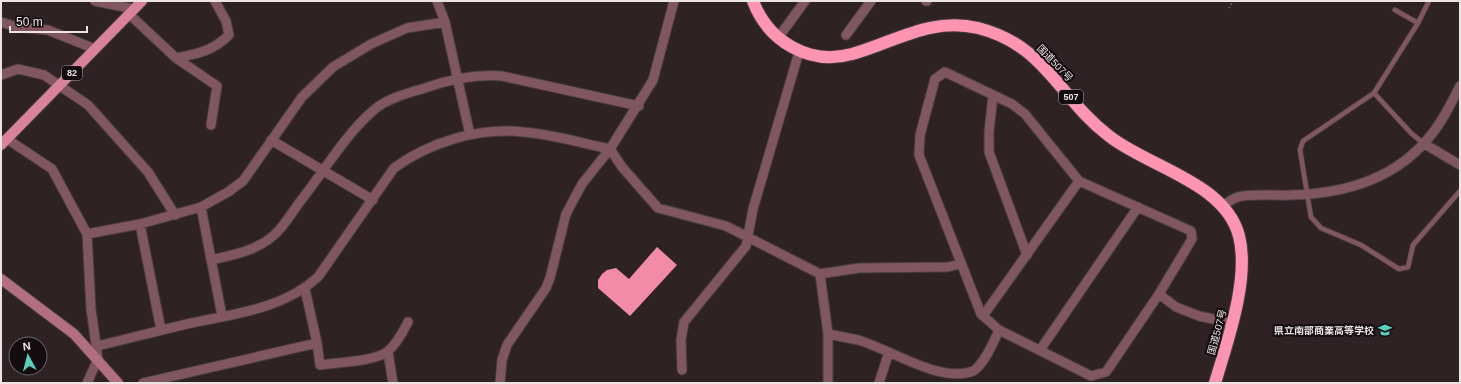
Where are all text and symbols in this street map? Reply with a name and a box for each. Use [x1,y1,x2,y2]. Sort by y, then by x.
scale bar [10,8,87,34]
text: 50 m [16,15,43,29]
street label: 国道507号 [1035,42,1075,84]
road number: 82 [62,66,82,80]
road number: 507 [1059,90,1083,104]
street label: 国道507号 [1206,308,1228,356]
school or university icon: 県立南部商業高等学校 [1377,322,1393,338]
place label: 県立南部商業高等学校 [1274,325,1374,336]
north arrow [8,336,48,376]
text: N [22,340,32,353]

